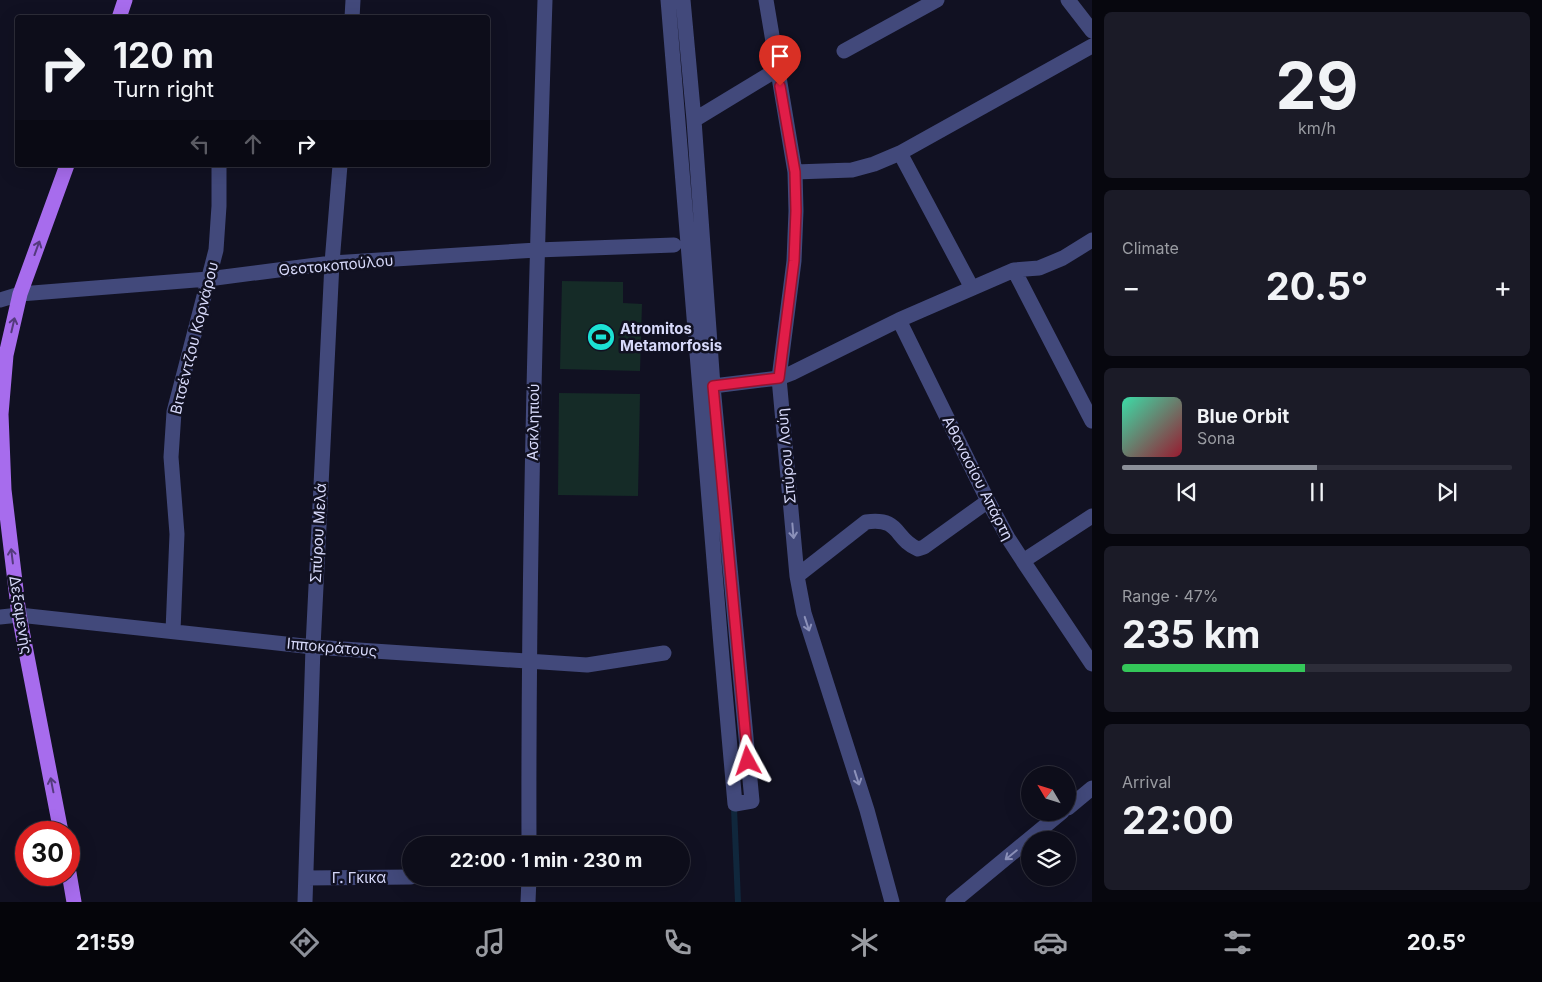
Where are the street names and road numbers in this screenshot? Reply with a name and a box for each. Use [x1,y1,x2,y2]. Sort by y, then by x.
street label: Θεοτοκοπούλου [278,251,394,279]
street label: Βιτσέντζου Κορνάρου [166,260,222,416]
street label: Ασκληπιού [523,383,543,461]
street label: Σπύρου Λούη [772,407,800,505]
street label: Αθανασίου Απάρτη [938,413,1018,543]
street label: Σπύρου Μελά [306,482,330,584]
street label: Δεξαμενής [5,574,37,656]
street label: Ιπποκράτους [286,634,378,660]
street label: Γ. Γκικα [332,868,386,887]

